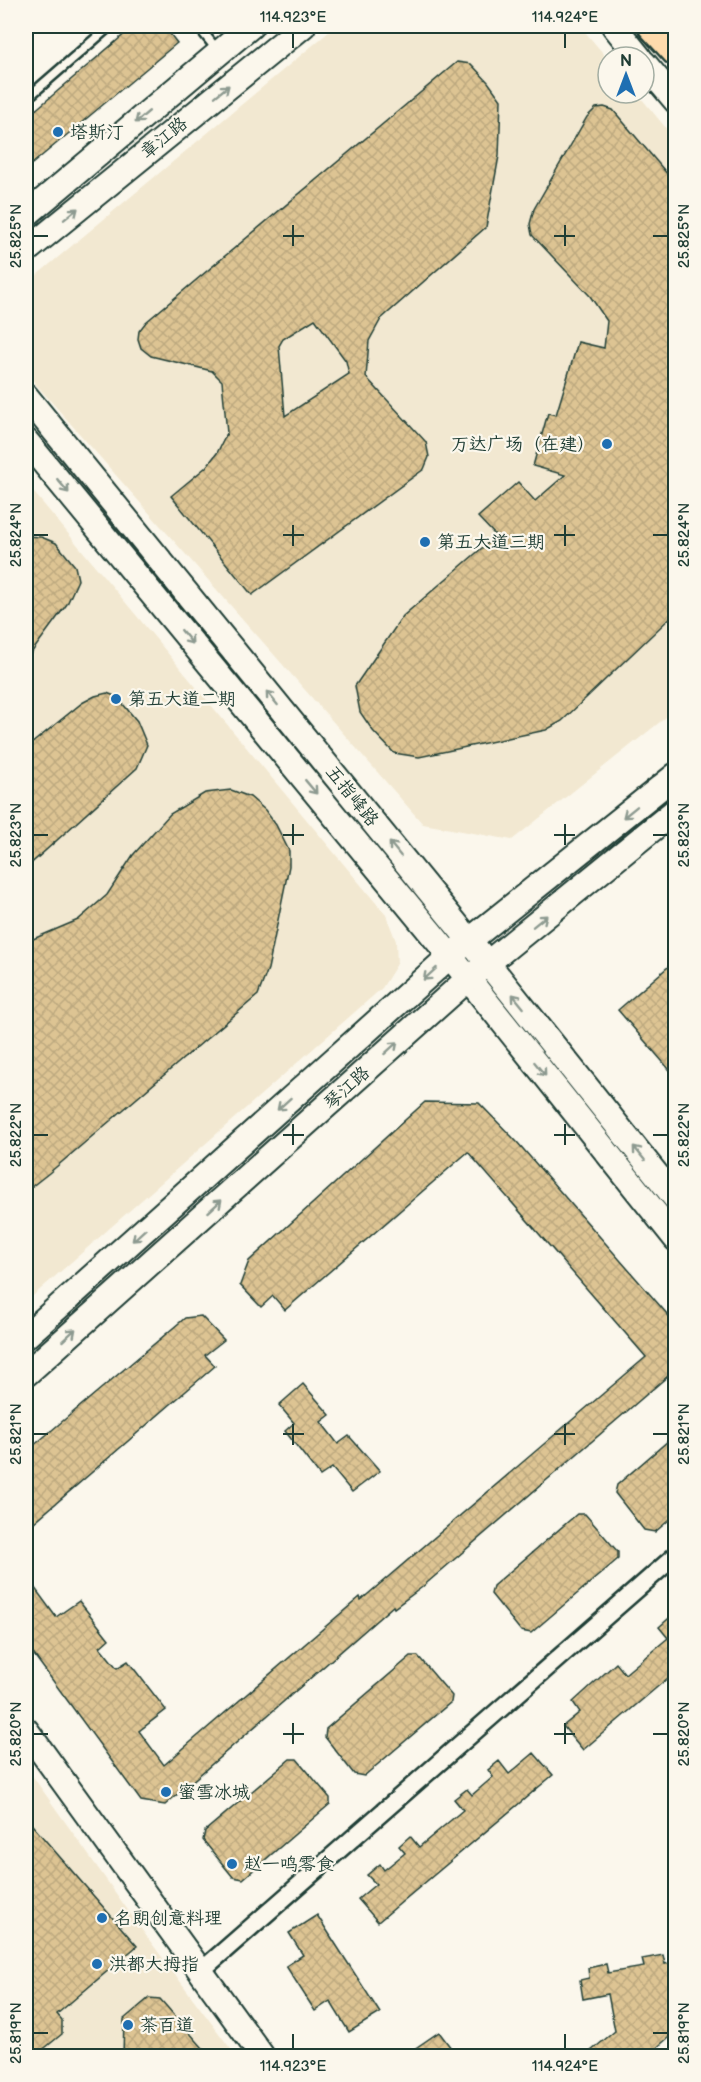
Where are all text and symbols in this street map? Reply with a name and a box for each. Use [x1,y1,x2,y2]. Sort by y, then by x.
text: 114.923°E [260,8,326,27]
text: 114.924°E [532,8,598,27]
north arrow [596,45,656,105]
text: N [620,52,632,71]
one-way arrow [214,85,230,98]
one-way arrow [135,110,150,124]
street label: 章江路 [136,113,192,163]
place label: 塔斯汀 [70,122,124,143]
marker: 塔斯汀 [51,125,65,139]
text: 25.825°N [7,204,26,268]
text: 25.825°N [675,204,694,268]
one-way arrow [63,208,79,221]
place label: 万达广场（在建） [451,434,595,455]
marker: 万达广场（在建） [600,437,614,451]
one-way arrow [56,478,69,494]
text: 25.824°N [7,503,26,567]
text: 25.824°N [675,503,694,567]
place label: 第五大道三期 [437,532,545,553]
marker: 第五大道三期 [418,535,432,549]
one-way arrow [180,629,193,645]
place label: 第五大道二期 [128,689,236,710]
one-way arrow [265,690,278,706]
marker: 第五大道二期 [109,692,123,706]
street label: 五指峰路 [321,761,383,831]
one-way arrow [304,779,318,794]
text: 25.823°N [7,803,26,867]
text: 25.823°N [675,803,694,867]
one-way arrow [623,805,638,819]
one-way arrow [388,842,402,857]
one-way arrow [532,915,548,928]
one-way arrow [422,967,437,981]
one-way arrow [511,993,524,1009]
one-way arrow [384,1041,399,1055]
one-way arrow [533,1061,546,1077]
street label: 琴江路 [320,1062,374,1114]
one-way arrow [277,1097,292,1111]
text: 25.822°N [7,1103,26,1167]
text: 25.822°N [675,1103,694,1167]
one-way arrow [633,1145,646,1161]
one-way arrow [207,1199,222,1213]
one-way arrow [132,1228,147,1242]
one-way arrow [61,1328,76,1342]
text: 25.821°N [7,1403,26,1465]
text: 25.821°N [675,1403,694,1465]
text: 25.820°N [7,1702,26,1766]
text: 25.820°N [675,1702,694,1766]
place label: 蜜雪冰城 [178,1782,250,1803]
marker: 蜜雪冰城 [159,1785,173,1799]
place label: 赵一鸣零食 [244,1854,334,1875]
marker: 赵一鸣零食 [225,1857,239,1871]
place label: 名朗创意料理 [114,1908,222,1929]
marker: 名朗创意料理 [95,1911,109,1925]
place label: 洪都大拇指 [109,1954,199,1975]
marker: 洪都大拇指 [90,1957,104,1971]
text: 25.819°N [7,2002,26,2064]
text: 25.819°N [675,2002,694,2064]
place label: 茶百道 [140,2015,194,2036]
marker: 茶百道 [121,2018,135,2032]
text: 114.923°E [260,2057,326,2076]
text: 114.924°E [532,2057,598,2076]

